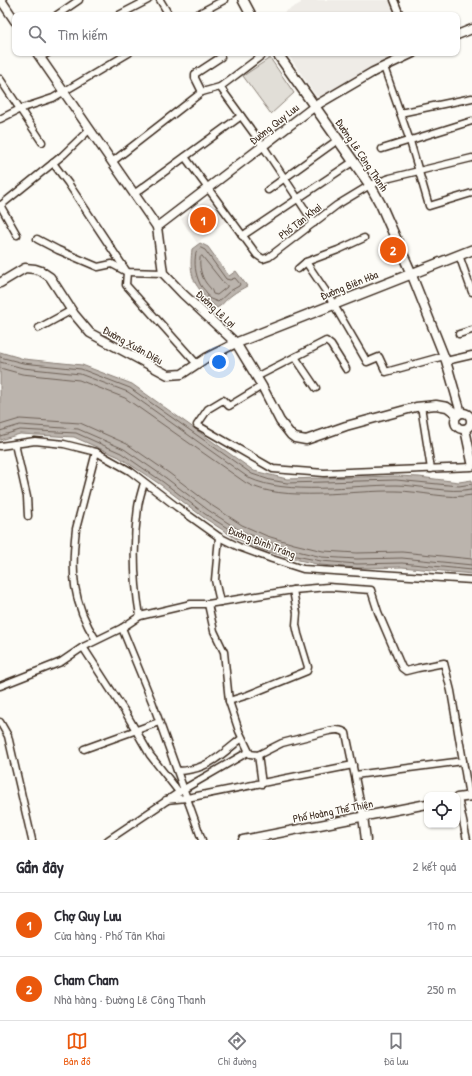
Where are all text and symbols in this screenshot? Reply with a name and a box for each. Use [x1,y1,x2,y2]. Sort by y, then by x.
search box [12,12,460,56]
icon: search [26,23,48,45]
text: Tìm kiếm [58,24,108,45]
street label: Đường Quy Lưu [246,100,302,148]
street label: Đường Lê Công Thanh [332,116,392,194]
street label: Phố Tân Khai [276,200,324,242]
pin: 1 [190,205,216,235]
pin: 2 [380,235,406,265]
street label: Đường Biên Hòa [318,267,381,303]
street label: Đường Lê Lợi [193,287,239,331]
street label: Đường Xuân Diệu [100,323,166,368]
your location [209,352,229,372]
street label: Đường Đinh Tráng [226,523,298,561]
map controls [424,792,460,828]
button: locate [424,792,460,828]
street label: Phố Hoàng Thế Thiện [292,796,374,826]
text: Gần đây [16,855,64,878]
text: 2 kết quả [413,857,456,875]
text: Chợ Quy Lưu [54,905,121,926]
text: 1 [27,916,31,934]
text: 170 m [427,916,456,934]
text: Cửa hàng · Phố Tân Khai [54,926,165,944]
text: Cham Cham [54,969,119,990]
text: 2 [26,980,32,998]
text: 250 m [427,980,456,998]
text: Nhà hàng · Đường Lê Công Thanh [54,990,206,1008]
tab: Bản đồ [64,1030,90,1068]
tab: Chỉ đường [217,1030,257,1068]
tab: Đã lưu [384,1030,408,1068]

